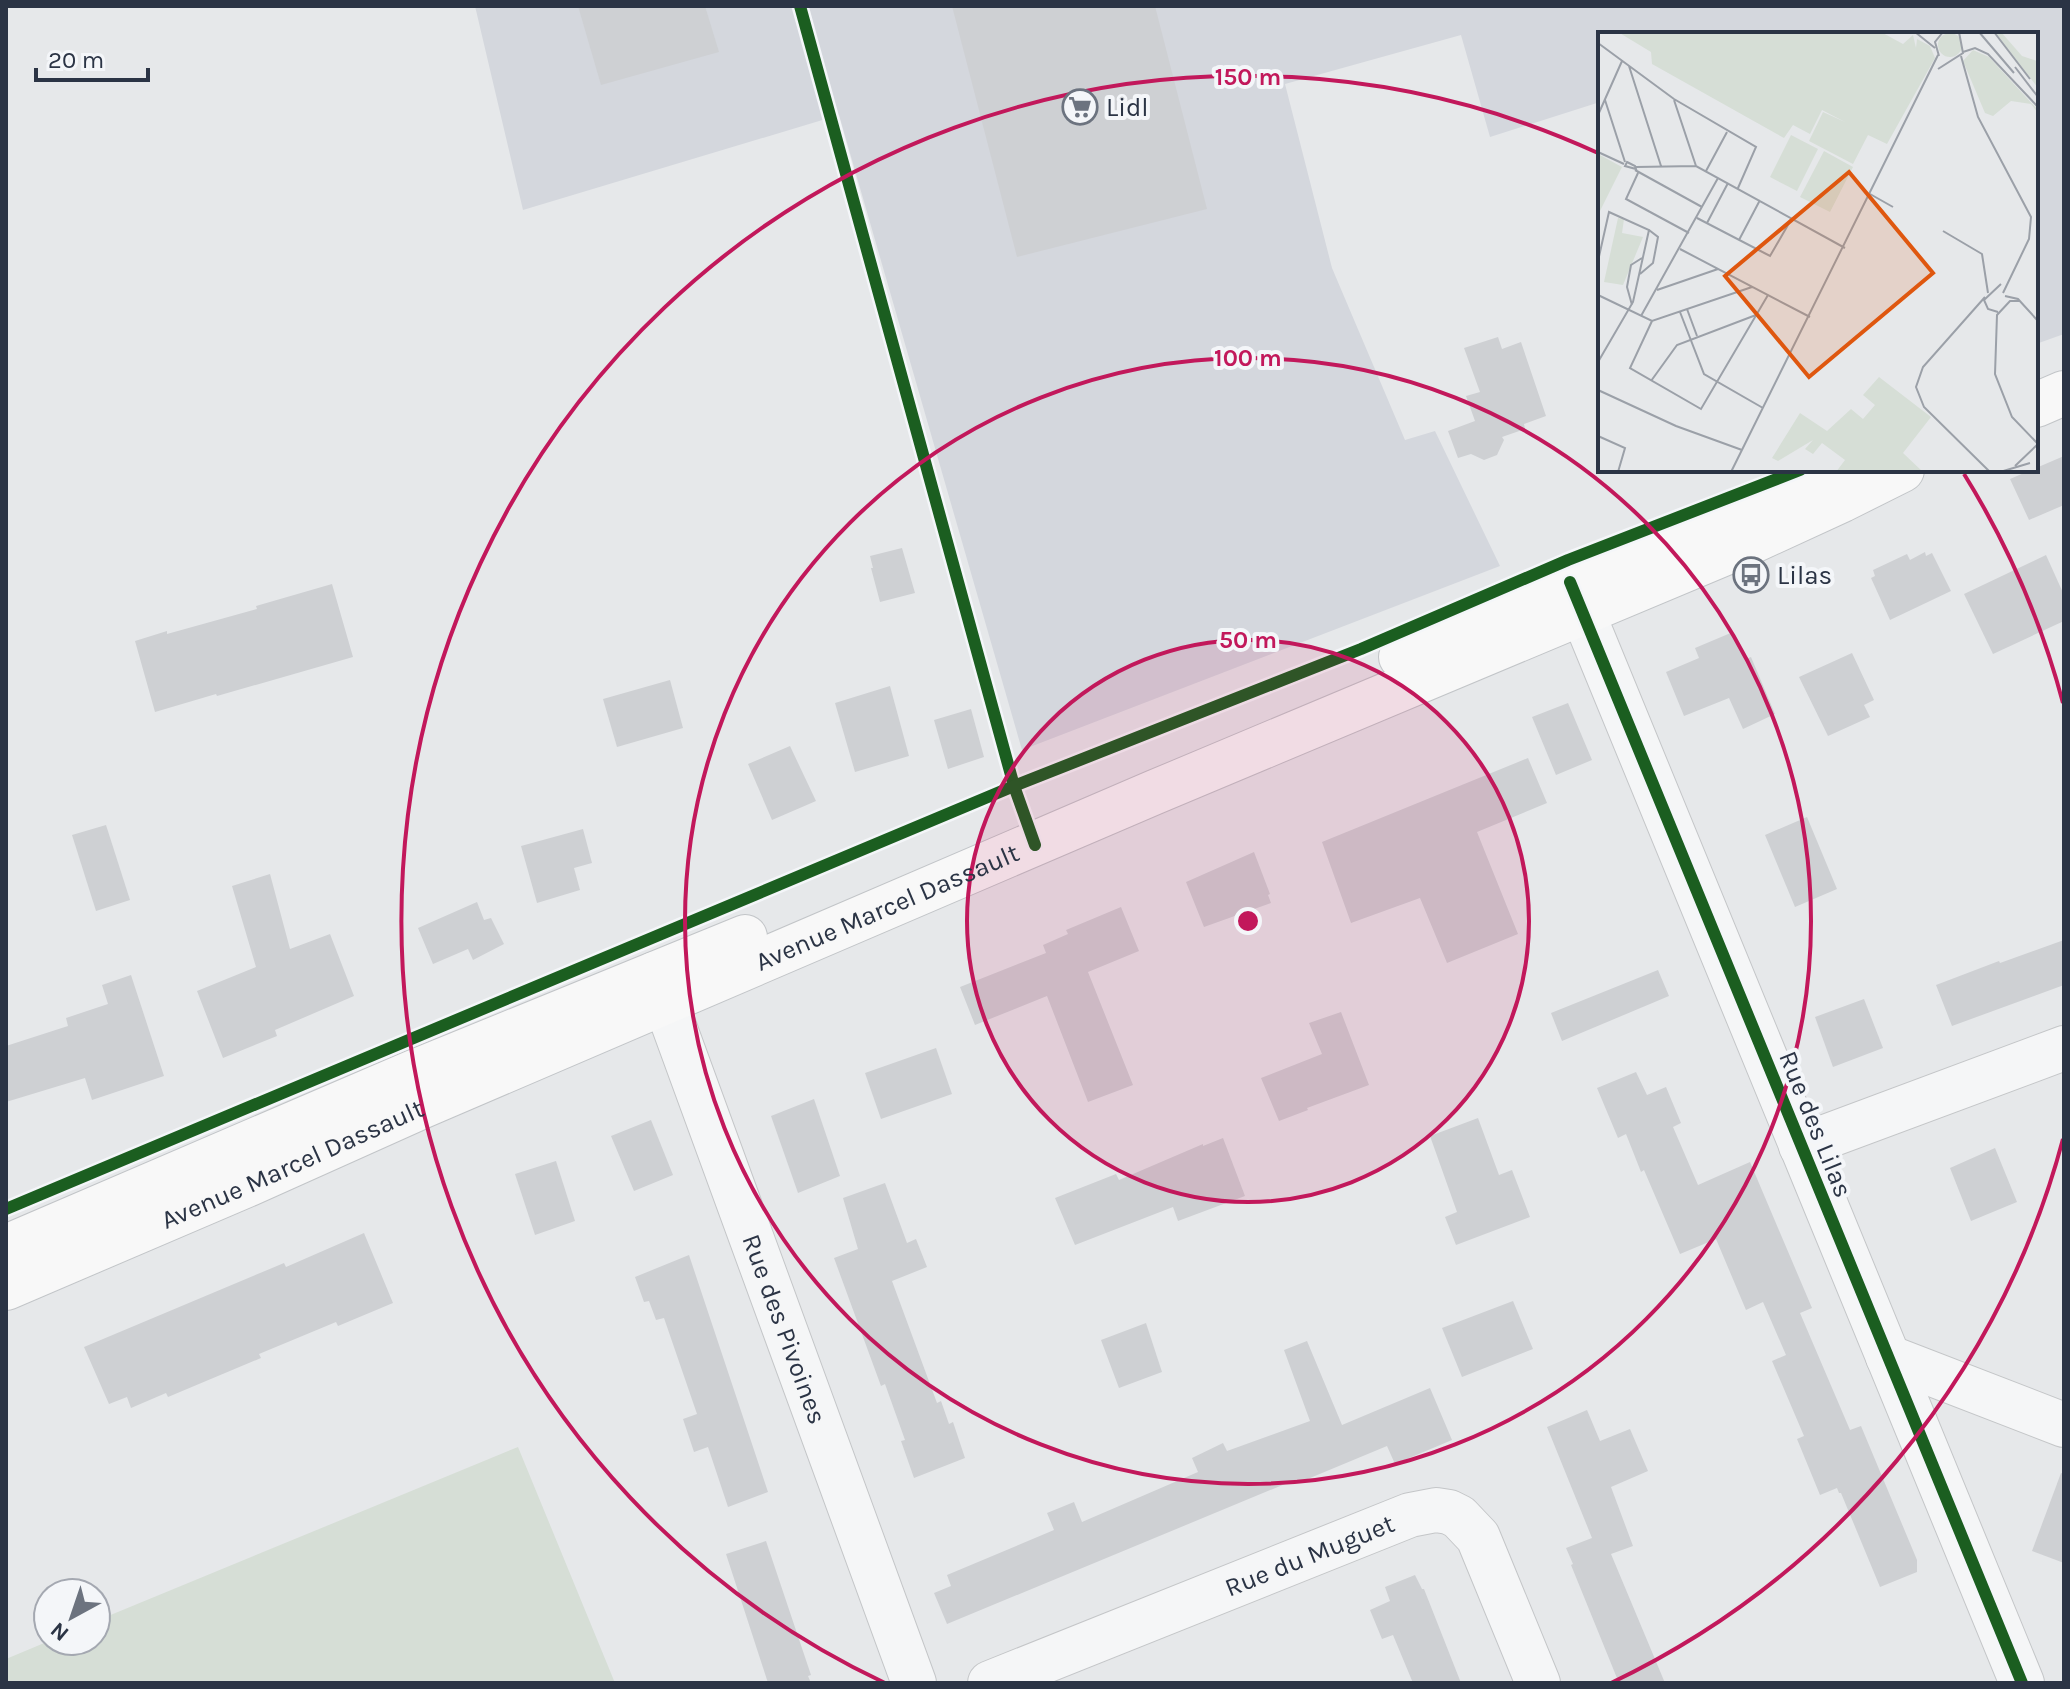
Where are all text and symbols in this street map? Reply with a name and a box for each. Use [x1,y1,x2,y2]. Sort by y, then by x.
scale bar [36,32,148,82]
inset map [1598,32,2038,472]
text: 20 m [48,46,104,74]
text: 150 m [1215,63,1281,91]
supermarket icon: Lidl [1061,88,1099,126]
place label: Lidl [1106,92,1149,123]
text: 100 m [1214,344,1282,372]
bus stop icon: Lilas [1732,556,1770,594]
place label: Lilas [1777,560,1832,591]
text: 50 m [1219,626,1277,654]
street label: Avenue Marcel Dassault [751,837,1024,978]
centre of rings [1234,907,1262,935]
street label: Rue des Lilas [1772,1047,1859,1202]
street label: Avenue Marcel Dassault [156,1093,429,1236]
street label: Rue des Pivoines [735,1230,833,1428]
street label: Rue du Muguet [1220,1508,1399,1604]
north arrow [32,1577,112,1657]
text: N [45,1617,74,1647]

